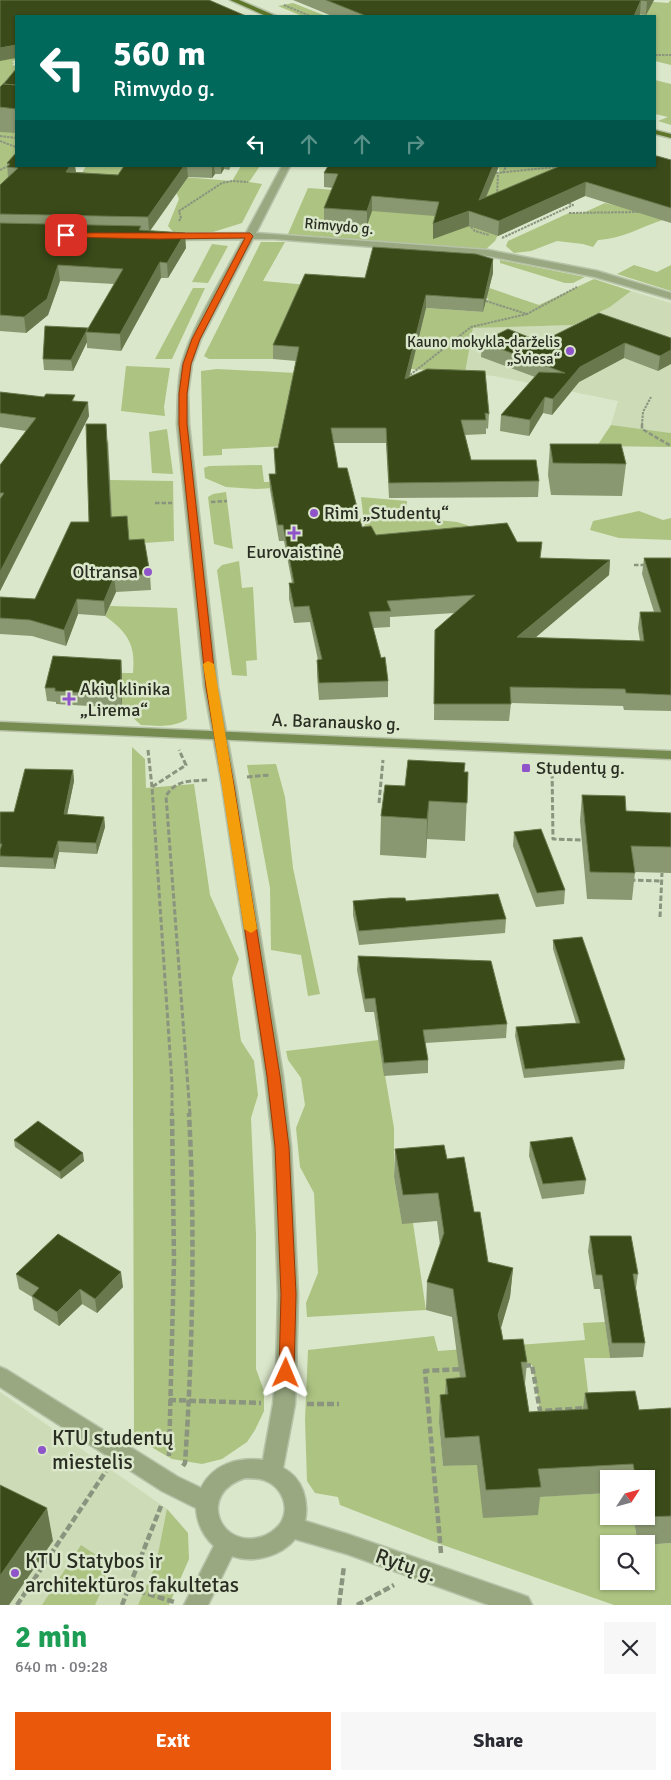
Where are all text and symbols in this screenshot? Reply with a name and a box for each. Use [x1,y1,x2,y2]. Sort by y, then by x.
text: 560 m [113,32,206,75]
icon: left [30,35,95,100]
text: Rimvydo g. [113,75,215,102]
icon: left [242,130,270,158]
icon: ahead [295,130,323,158]
icon: ahead [348,130,376,158]
icon: right [401,130,429,158]
pin [45,214,87,256]
street label: Rimvydo g. [304,214,374,238]
icon: arrive [52,221,80,249]
place label: Kauno mokykla-darželis „Šviesa“ [407,333,560,368]
marker: Kauno mokykla-darželis „Šviesa“ [564,345,576,357]
place label: Rimi „Studentų“ [324,502,449,524]
marker: Rimi „Studentų“ [308,507,320,519]
marker: Eurovaistinė [288,527,300,539]
place label: Eurovaistinė [246,541,342,563]
place label: Oltransa [72,561,138,583]
marker: Oltransa [142,566,154,578]
place label: Akių klinika „Lirema“ [80,678,170,721]
marker: Akių klinika „Lirema“ [62,692,76,706]
street label: A. Baranausko g. [271,709,401,735]
place label: Studentų g. [536,757,625,779]
marker: Studentų g. [520,762,532,774]
position arrow [259,1346,311,1398]
place label: KTU studentų miestelis [52,1425,174,1475]
marker: KTU studentų miestelis [36,1444,48,1456]
north arrow [600,1470,655,1525]
map controls [600,1470,655,1590]
button: search [600,1535,655,1590]
street label: Rytų g. [372,1542,440,1588]
place label: KTU Statybos ir architektūros fakultetas [25,1548,239,1598]
marker: KTU Statybos ir architektūros fakultetas [9,1567,21,1579]
text: 2 min [15,1619,87,1656]
button: close [604,1622,656,1674]
text: 640 m · 09:28 [15,1657,108,1677]
button: Exit [15,1712,331,1770]
button: Share [341,1712,656,1770]

